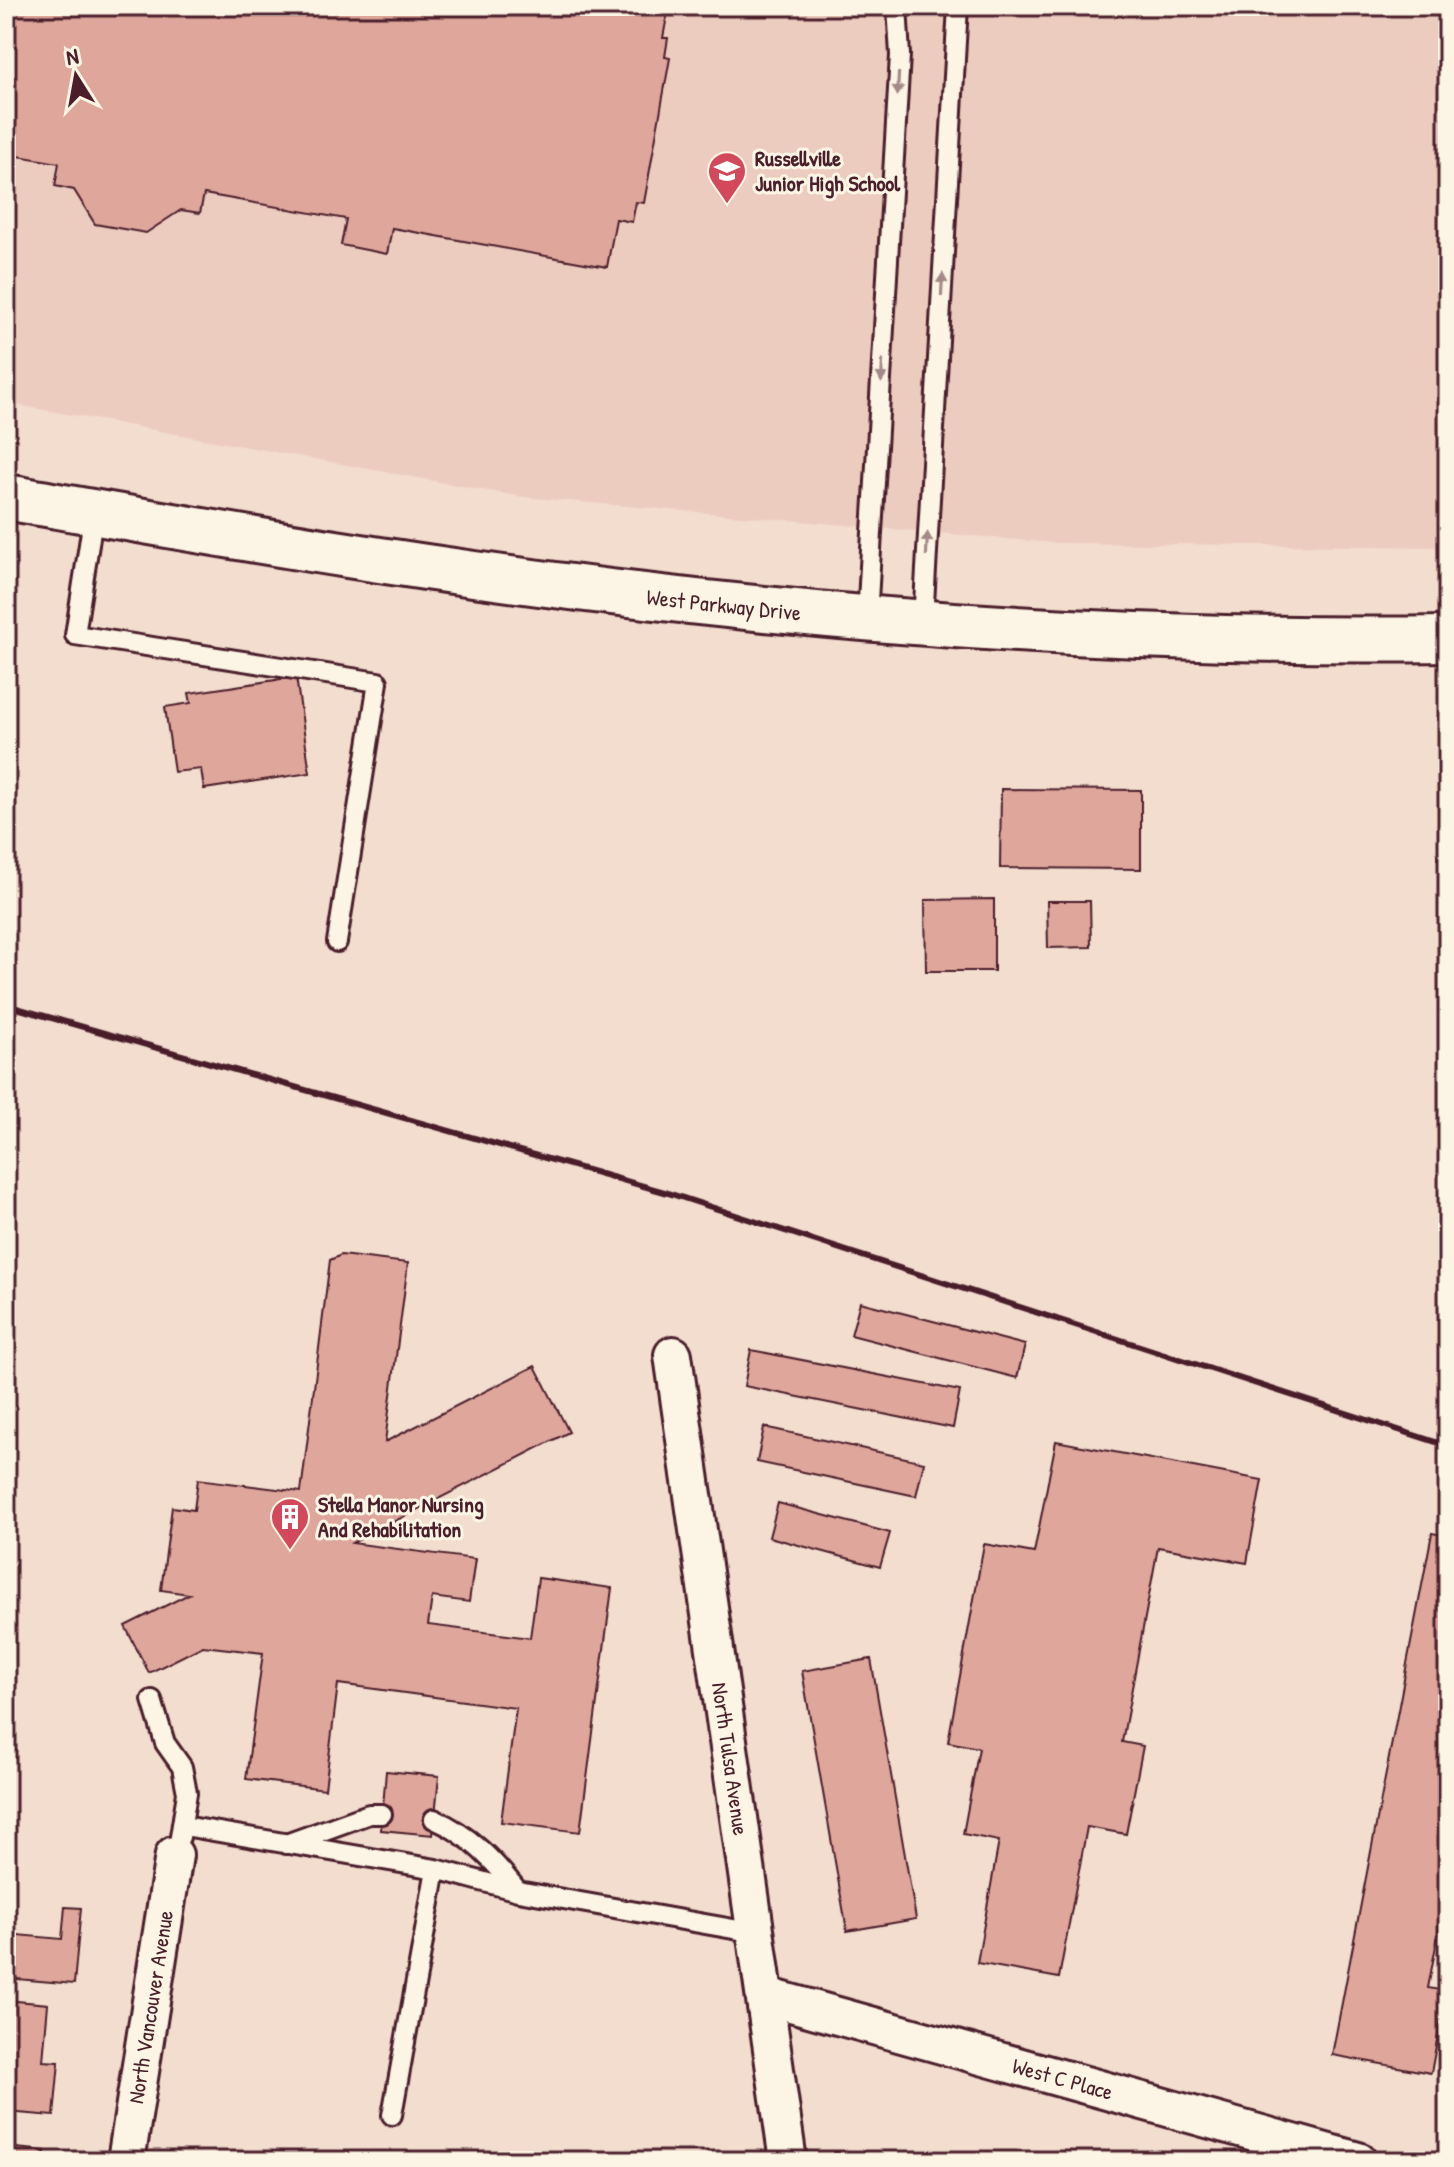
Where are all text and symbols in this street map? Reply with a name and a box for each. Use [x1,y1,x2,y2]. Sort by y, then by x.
north arrow [36,36,116,116]
text: N [64,40,81,72]
one-way arrow [892,72,905,97]
place label: Russellville Junior High School [755,143,901,199]
school or university icon: Russellville Junior High School [706,150,748,205]
one-way arrow [935,272,948,297]
one-way arrow [875,359,888,384]
one-way arrow [921,531,934,556]
street label: West Parkway Drive [645,581,803,627]
place label: Stella Manor Nursing And Rehabilitation [318,1489,484,1544]
building icon: Stella Manor Nursing And Rehabilitation [269,1496,311,1551]
street label: North Tulsa Avenue [705,1681,756,1837]
street label: North Vancouver Avenue [120,1908,180,2106]
street label: West C Place [1009,2050,1117,2107]

